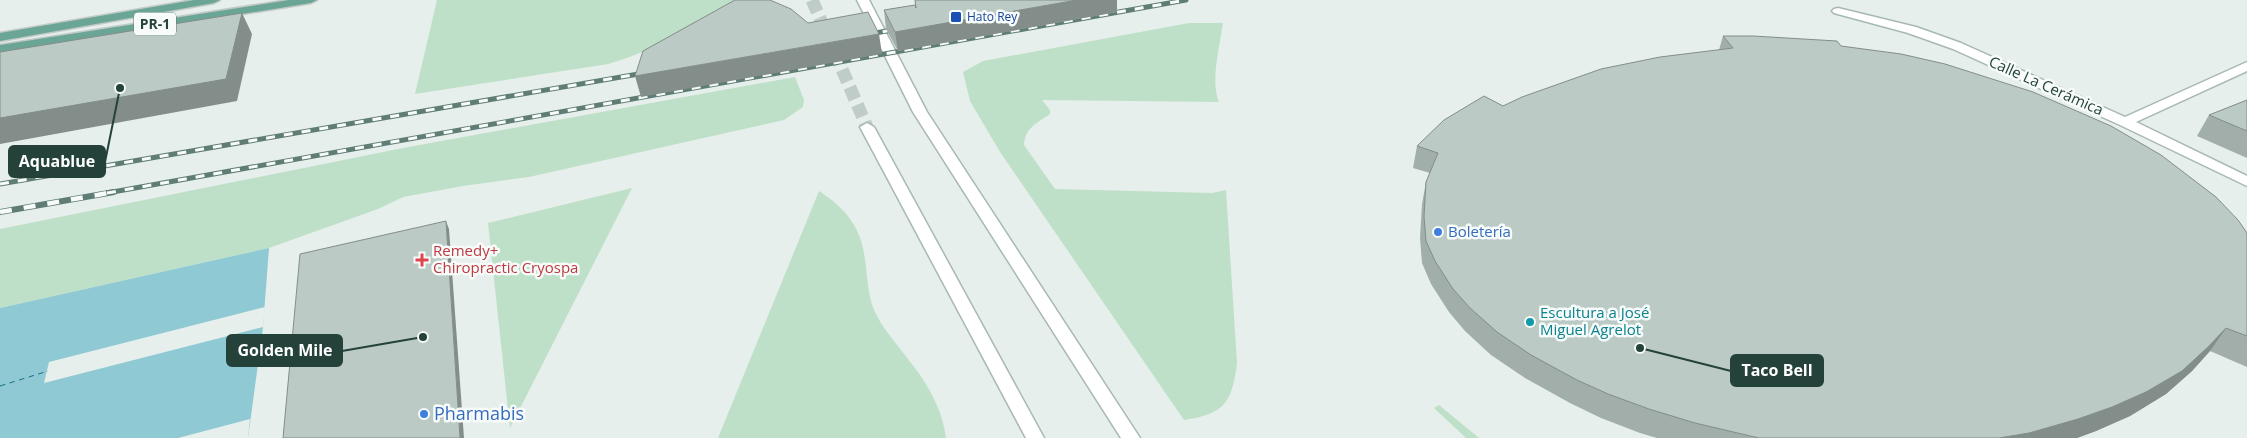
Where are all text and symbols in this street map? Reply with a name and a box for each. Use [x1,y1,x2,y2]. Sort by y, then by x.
place label: Hato Rey [967,8,1018,25]
marker: Hato Rey [949,10,963,24]
road number: PR-1 [134,12,176,36]
street label: Calle La Cerámica [1986,51,2107,119]
callout: Aquablue [9,146,105,177]
text: Aquablue [19,150,95,172]
place label: Boletería [1448,221,1511,241]
marker: Boletería [1432,226,1444,238]
place label: Remedy+ Chiropractic Cryospa [433,240,578,277]
marker: Remedy+ Chiropractic Cryospa [415,253,429,267]
place label: Escultura a José Miguel Agrelot [1540,302,1649,339]
marker: Escultura a José Miguel Agrelot [1524,316,1536,328]
callout: Golden Mile [227,335,342,366]
text: Golden Mile [238,339,332,361]
callout: Taco Bell [1731,355,1823,386]
text: Taco Bell [1741,359,1813,381]
place label: Pharmabis [434,401,524,425]
marker: Pharmabis [418,408,430,420]

